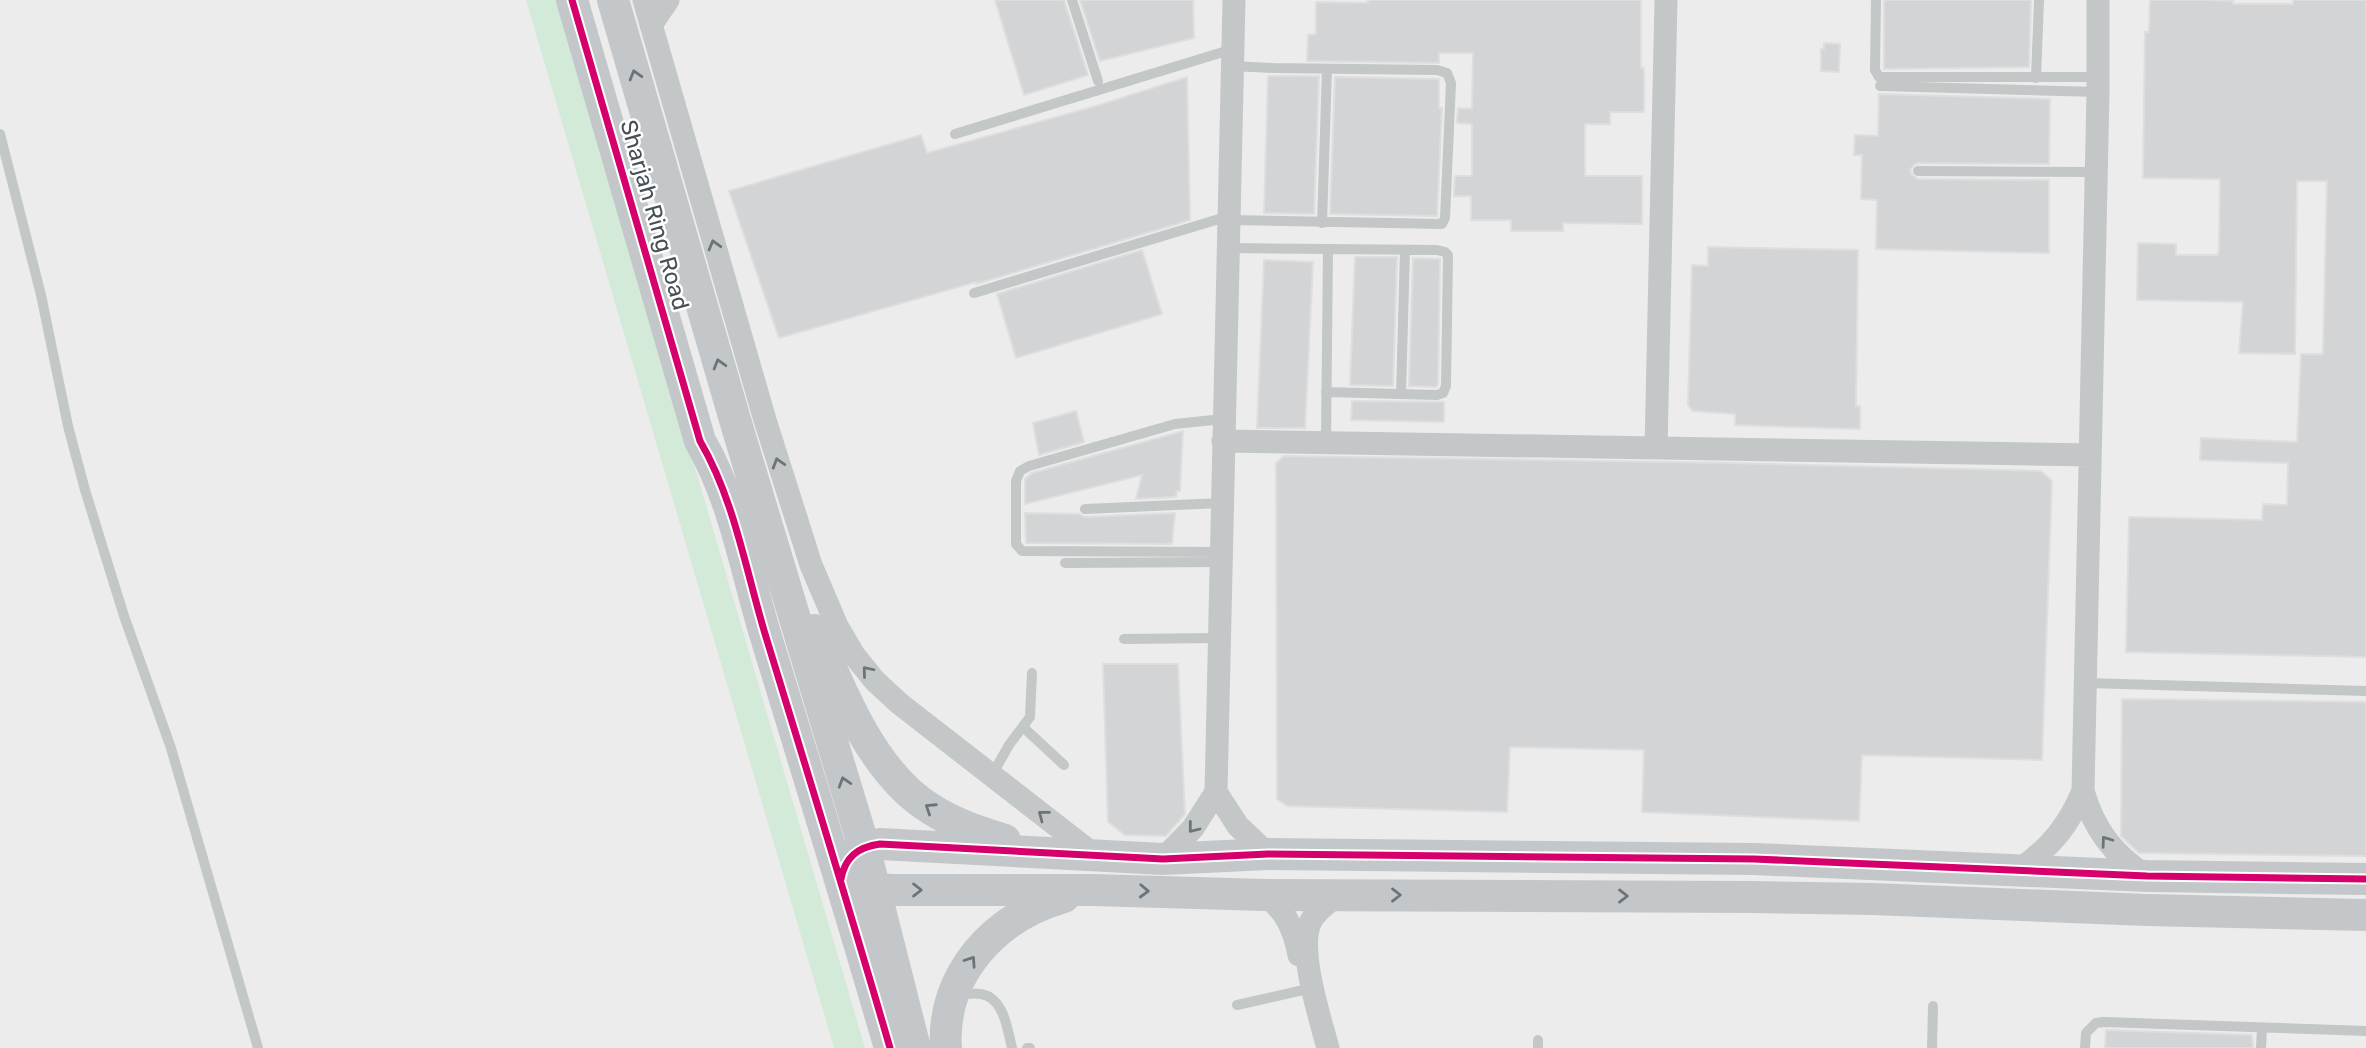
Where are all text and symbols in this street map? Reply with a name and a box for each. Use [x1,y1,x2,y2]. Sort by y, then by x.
one-way arrow [628,69,643,81]
street label: Sharjah Ring Road [614,117,696,313]
one-way arrow [708,239,723,251]
one-way arrow [712,358,727,370]
one-way arrow [772,458,786,470]
one-way arrow [863,667,875,680]
one-way arrow [837,776,852,788]
one-way arrow [925,803,938,816]
one-way arrow [1038,810,1050,823]
one-way arrow [1188,820,1201,833]
one-way arrow [2102,836,2114,848]
one-way arrow [912,882,922,898]
one-way arrow [1139,884,1150,899]
one-way arrow [1391,887,1402,903]
one-way arrow [1619,888,1629,904]
one-way arrow [963,956,975,969]

